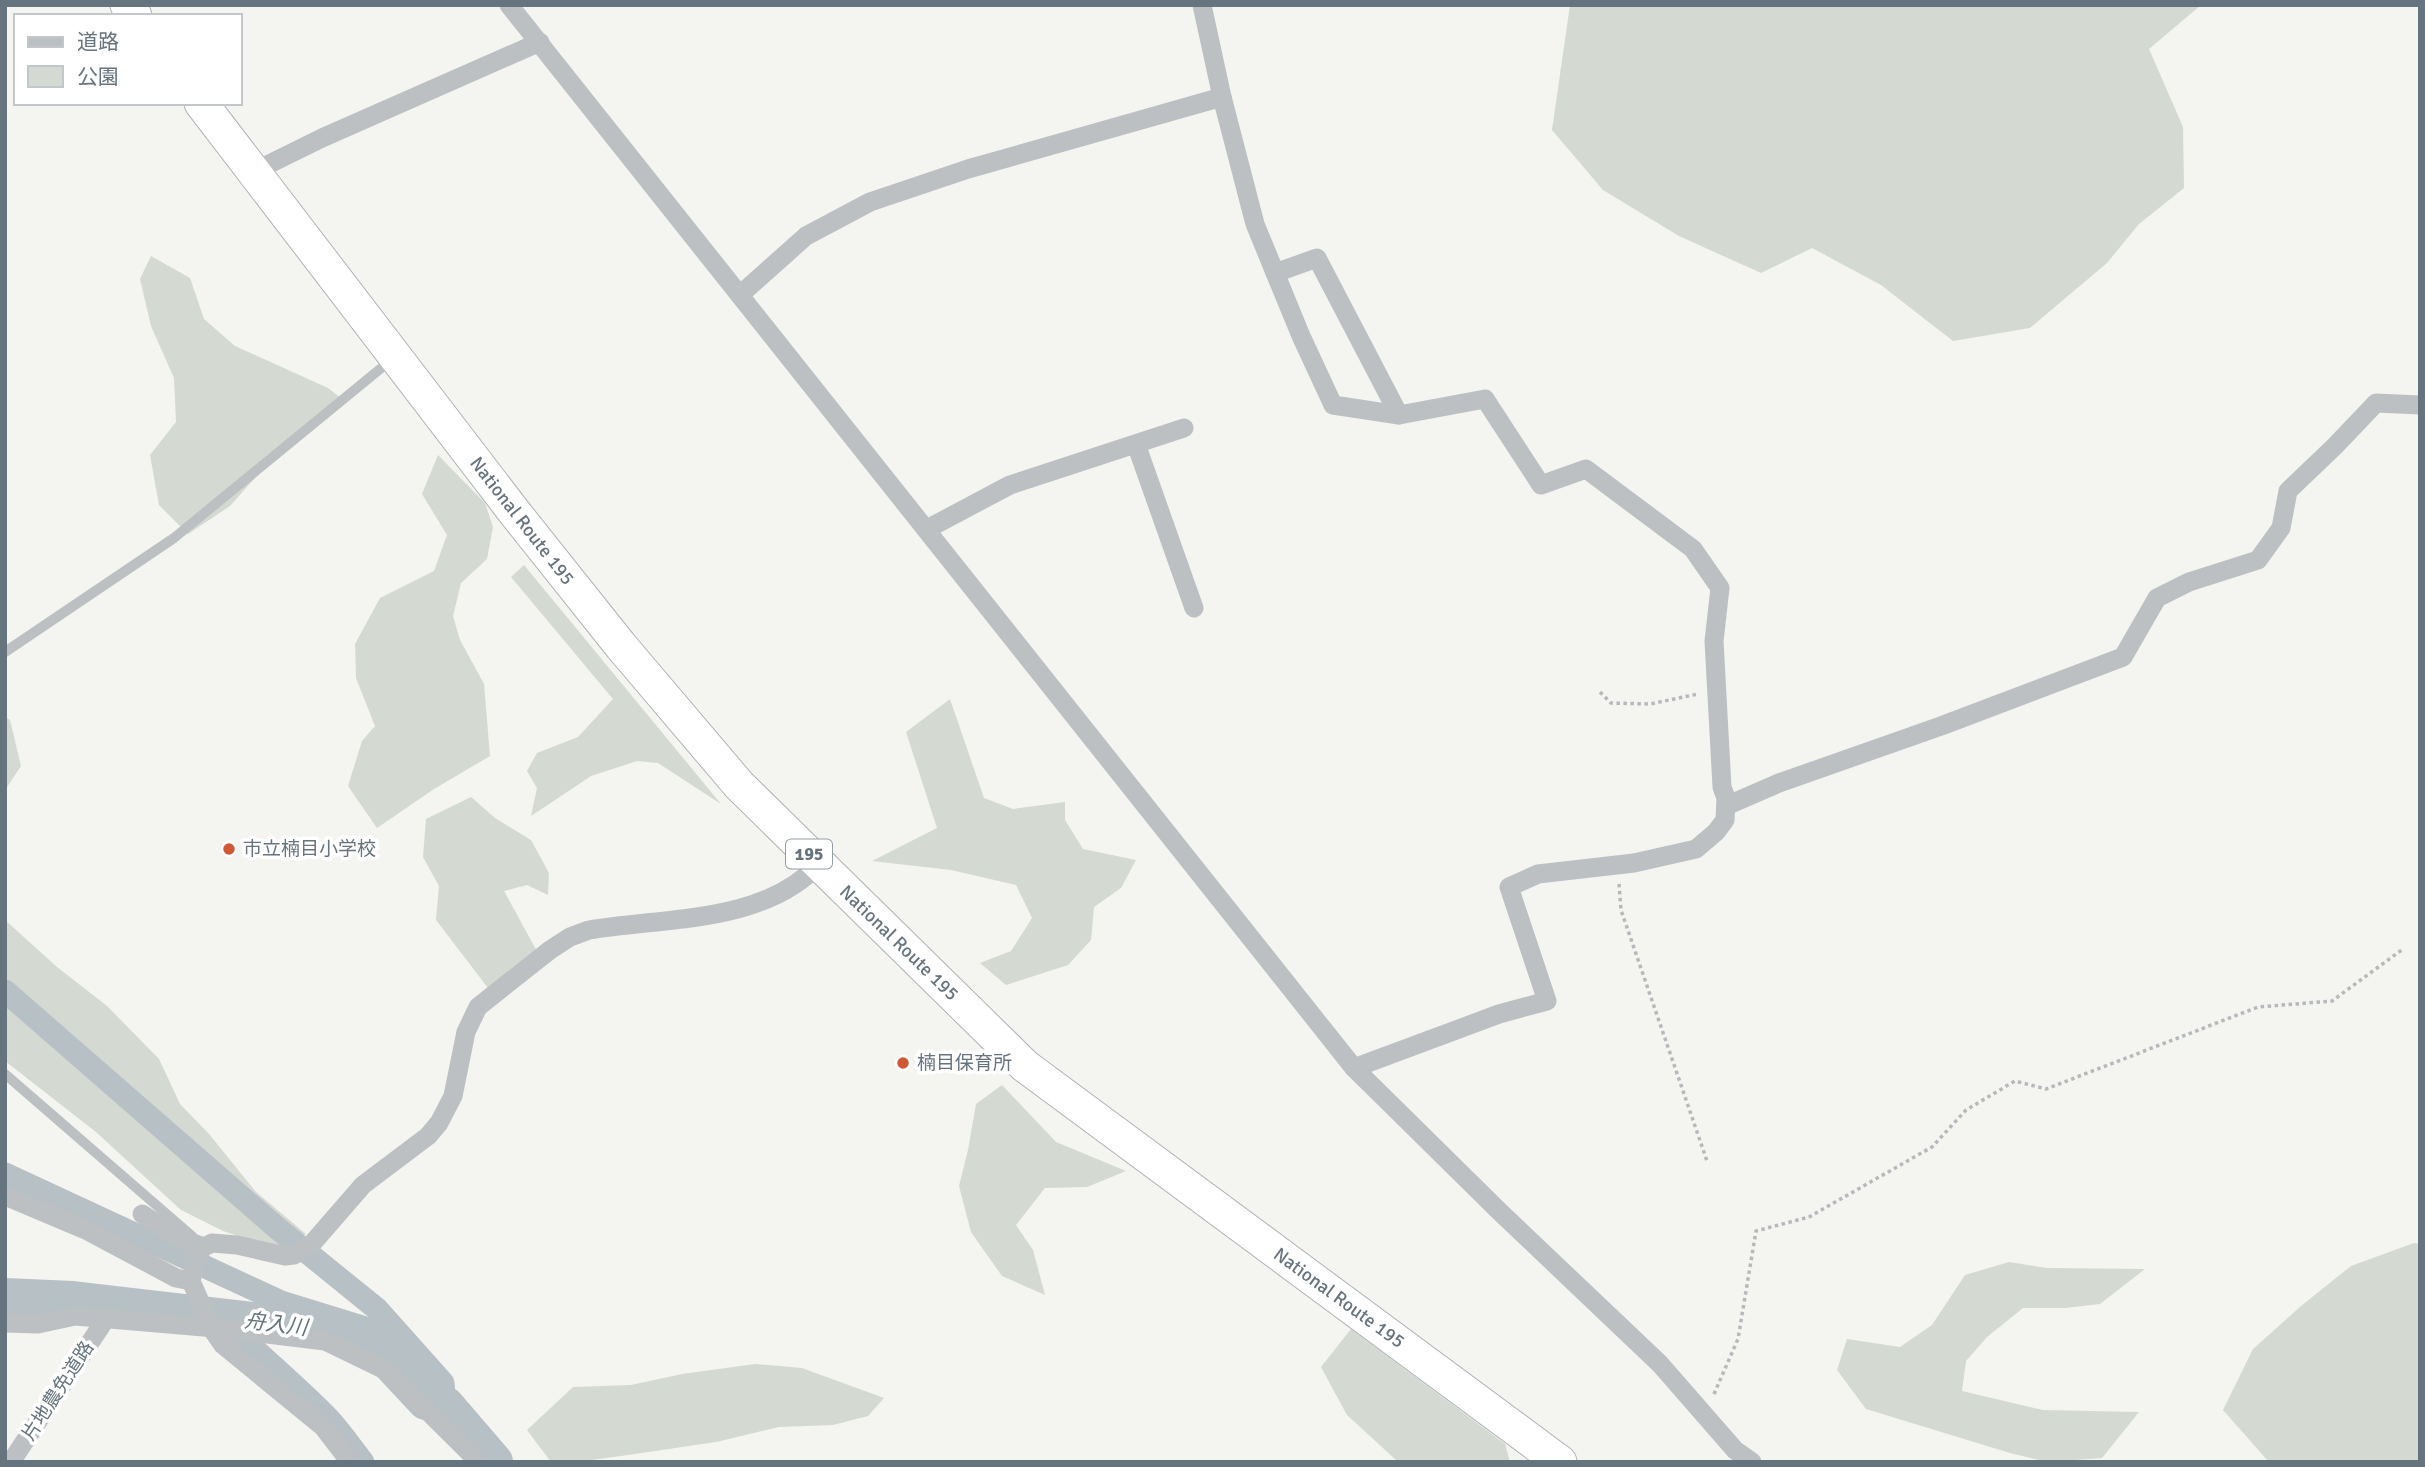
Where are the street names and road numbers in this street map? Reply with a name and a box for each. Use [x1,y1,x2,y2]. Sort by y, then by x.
street label: National Route 195 [464,452,580,590]
road number: 195 [786,840,832,868]
street label: National Route 195 [834,880,964,1006]
street label: National Route 195 [1269,1242,1409,1354]
street label: 片地農免道路 [17,1337,99,1445]

